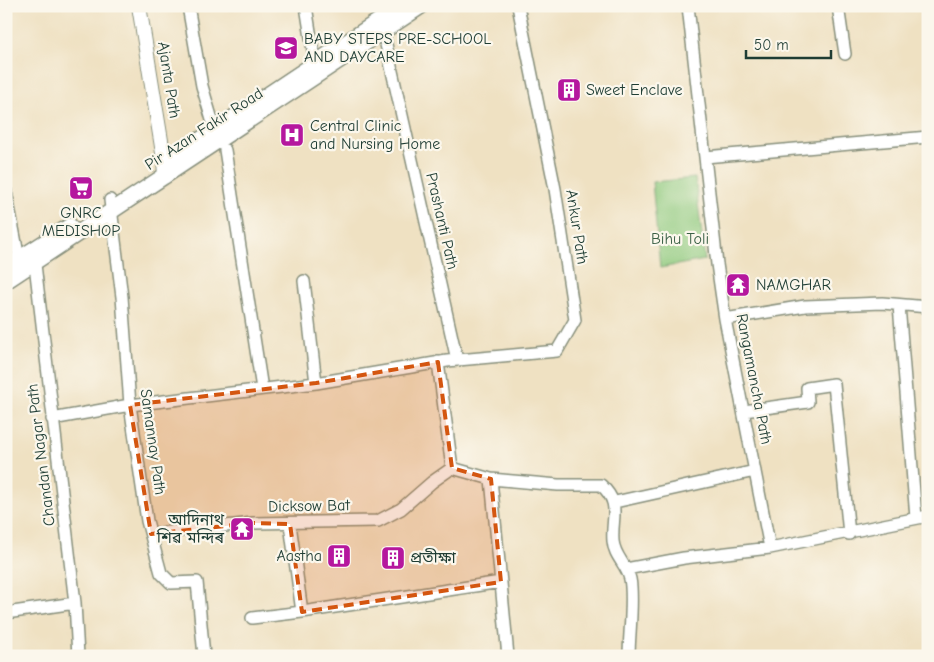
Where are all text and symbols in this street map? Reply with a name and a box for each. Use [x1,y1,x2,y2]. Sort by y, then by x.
scale bar [746,28,832,60]
place label: BABY STEPS PRE-SCHOOL AND DAYCARE [304,30,491,66]
school or university icon: BABY STEPS PRE-SCHOOL AND DAYCARE [273,35,299,61]
text: 50 m [754,36,789,54]
street label: Ajanta Path [154,40,184,120]
building icon: Sweet Enclave [556,77,582,103]
place label: Sweet Enclave [586,81,682,99]
street label: Pir Azan Fakir Road [142,84,266,174]
place label: Central Clinic and Nursing Home [310,117,440,153]
hospital icon: Central Clinic and Nursing Home [279,122,305,148]
street label: Prashanti Path [422,171,462,271]
supermarket icon: GNRC MEDISHOP [68,175,94,201]
street label: Ankur Path [562,188,592,266]
place label: GNRC MEDISHOP [42,204,120,240]
park label: Bihu Toli [651,230,709,248]
temple icon: NAMGHAR [725,272,751,298]
place label: NAMGHAR [756,276,832,294]
street label: Rangamancha Path [732,312,776,446]
street label: Chandan Nagar Path [23,383,59,527]
street label: Samannay Path [137,388,169,496]
street label: Dicksow Bat [268,496,350,516]
place label: আদিনাথ শিৱ মন্দিৰ [156,510,225,547]
temple icon: আদিনাথ শিৱ মন্দিৰ [229,516,255,542]
building icon: Aastha [326,543,352,569]
building icon: প্রতীক্ষা [380,545,406,571]
place label: Aastha [276,547,322,565]
place label: প্রতীক্ষা [410,548,457,567]

